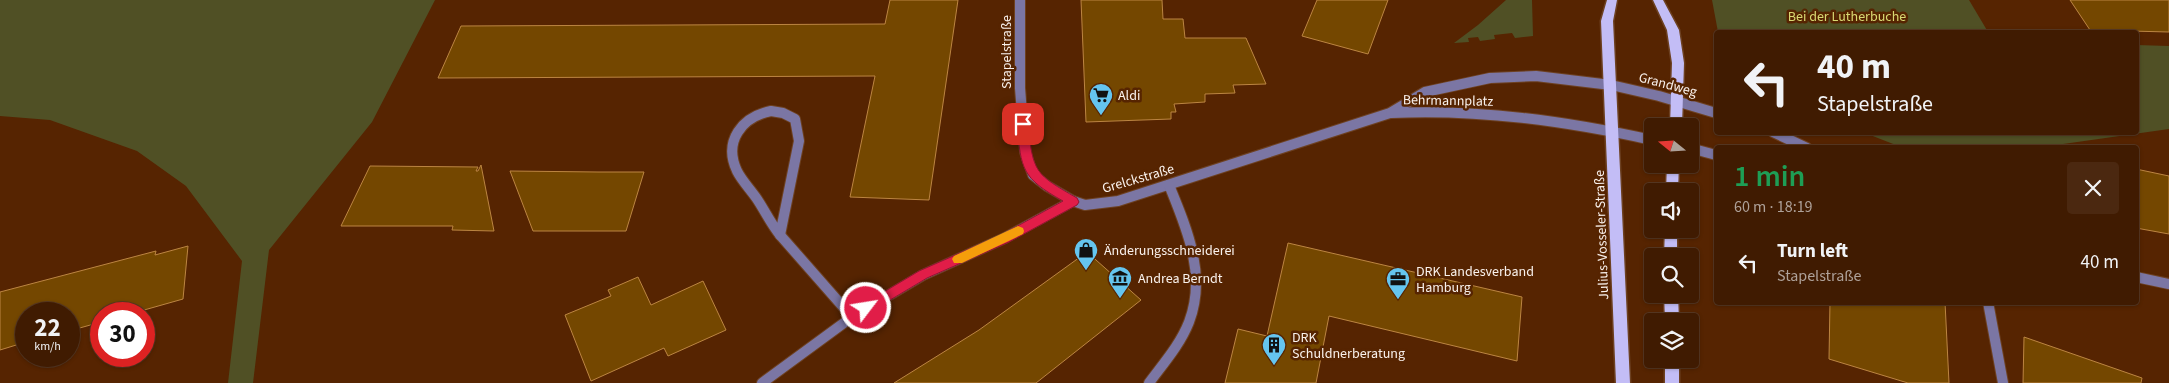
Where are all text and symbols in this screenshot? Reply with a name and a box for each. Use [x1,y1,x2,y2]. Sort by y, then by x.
park label: Bei der Lutherbuche [1788,7,1906,27]
street label: Stapelstraße [997,15,1017,89]
text: 40 m [1817,42,1891,92]
icon: left [1734,50,1799,115]
street label: Grandweg [1636,68,1699,102]
supermarket icon: Aldi [1088,82,1114,116]
place label: Aldi [1118,86,1140,106]
text: Stapelstraße [1817,88,1933,120]
street label: Behrmannplatz [1403,90,1493,112]
pin [1002,103,1044,145]
icon: arrive [1009,110,1037,138]
north arrow [1644,118,1699,172]
map controls [1644,118,1699,368]
text: 1 min [1734,155,1805,198]
street label: Grelckstraße [1100,159,1177,199]
button: close [2067,162,2119,214]
street label: Julius-Vosseler-Straße [1590,170,1614,300]
button: sound [1644,183,1699,238]
text: 60 m · 18:19 [1734,196,1813,218]
shop icon: Änderungsschneiderei [1073,237,1099,271]
text: Turn left [1777,238,1848,265]
place label: Änderungsschneiderei [1104,241,1235,261]
button: search [1644,248,1699,303]
icon: left [1734,249,1762,277]
text: 40 m [2081,249,2119,276]
place label: DRK Landesverband Hamburg [1416,262,1534,298]
museum icon: Andrea Berndt [1107,265,1133,299]
text: Stapelstraße [1777,265,1861,287]
office icon: DRK Landesverband Hamburg [1385,266,1411,300]
place label: Andrea Berndt [1138,269,1223,289]
position arrow [839,281,891,333]
speed limit sign: 30 [90,302,155,367]
text: 22 [34,310,61,346]
button: layers [1644,313,1699,368]
place label: DRK Schuldnerberatung [1292,328,1405,364]
building icon: DRK Schuldnerberatung [1261,332,1287,366]
text: km/h [34,338,61,355]

